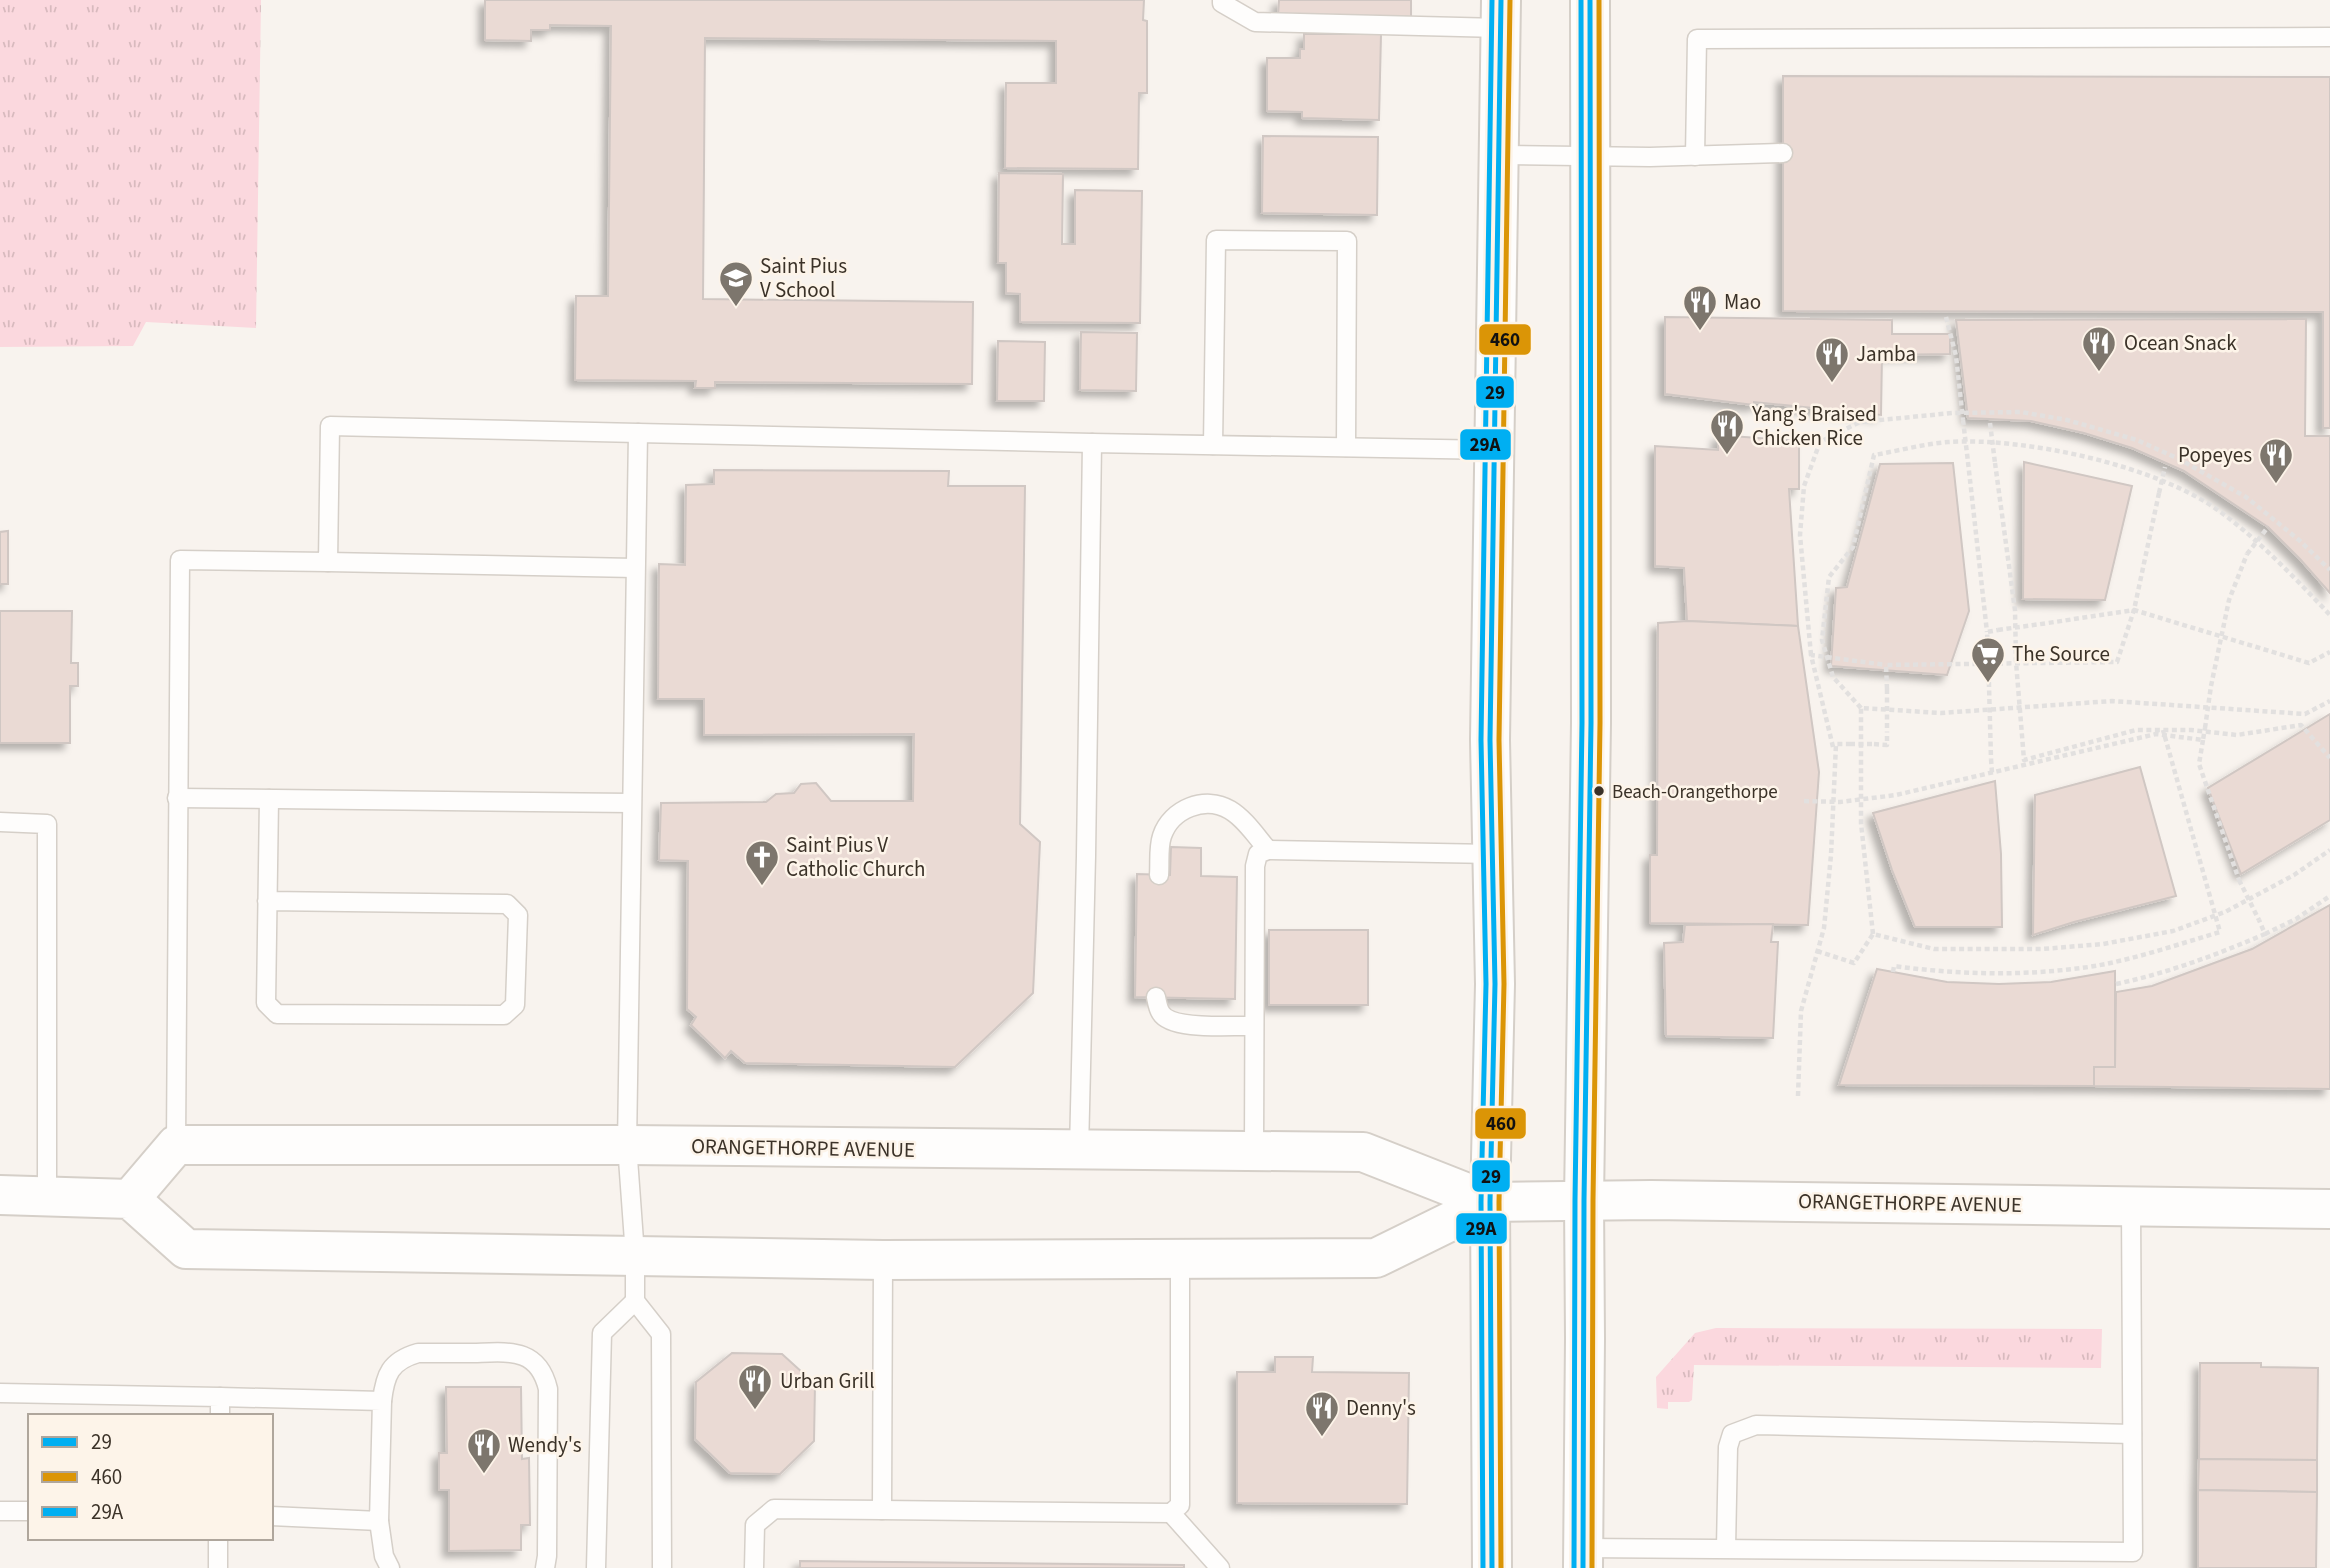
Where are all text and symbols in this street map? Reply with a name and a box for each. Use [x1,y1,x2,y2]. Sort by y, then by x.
place label: Saint Pius V School [760,251,847,305]
school or university icon: Saint Pius V School [717,259,755,308]
restaurant icon: Mao [1681,283,1719,332]
place label: Mao [1724,287,1761,317]
line badge: 460 [1478,323,1532,356]
restaurant icon: Ocean Snack [2080,324,2118,373]
text: 460 [1490,327,1520,354]
place label: Ocean Snack [2124,328,2237,358]
restaurant icon: Jamba [1813,335,1851,384]
place label: Jamba [1856,339,1916,369]
line badge: 29 [1475,375,1515,409]
text: 29 [1485,380,1505,407]
place label: Yang's Braised Chicken Rice [1751,399,1877,453]
restaurant icon: Yang's Braised Chicken Rice [1708,407,1746,456]
line badge: 29A [1459,428,1512,461]
text: 29A [1470,432,1501,459]
restaurant icon: Popeyes [2257,436,2295,485]
place label: Popeyes [2178,440,2252,470]
supermarket icon: The Source [1969,635,2007,684]
place label: The Source [2012,639,2110,669]
place label: Beach-Orangethorpe [1612,779,1778,806]
marker: Beach-Orangethorpe [1592,784,1606,798]
place label: Saint Pius V Catholic Church [786,830,925,884]
church icon: Saint Pius V Catholic Church [743,838,781,887]
line badge: 460 [1474,1107,1527,1140]
text: 460 [1486,1111,1516,1138]
street label: ORANGETHORPE AVENUE [691,1131,915,1165]
line badge: 29 [1471,1159,1511,1193]
text: 29 [1481,1164,1501,1191]
street label: ORANGETHORPE AVENUE [1798,1186,2022,1220]
line badge: 29A [1455,1212,1508,1245]
text: 29A [1466,1216,1497,1243]
restaurant icon: Urban Grill [736,1362,774,1411]
place label: Urban Grill [780,1366,875,1396]
restaurant icon: Denny's [1303,1389,1341,1438]
place label: Denny's [1346,1393,1416,1423]
legend [28,1414,273,1540]
restaurant icon: Wendy's [465,1426,503,1475]
text: 29 [91,1427,112,1457]
place label: Wendy's [508,1430,582,1460]
text: 460 [91,1462,122,1492]
text: 29A [91,1497,124,1527]

